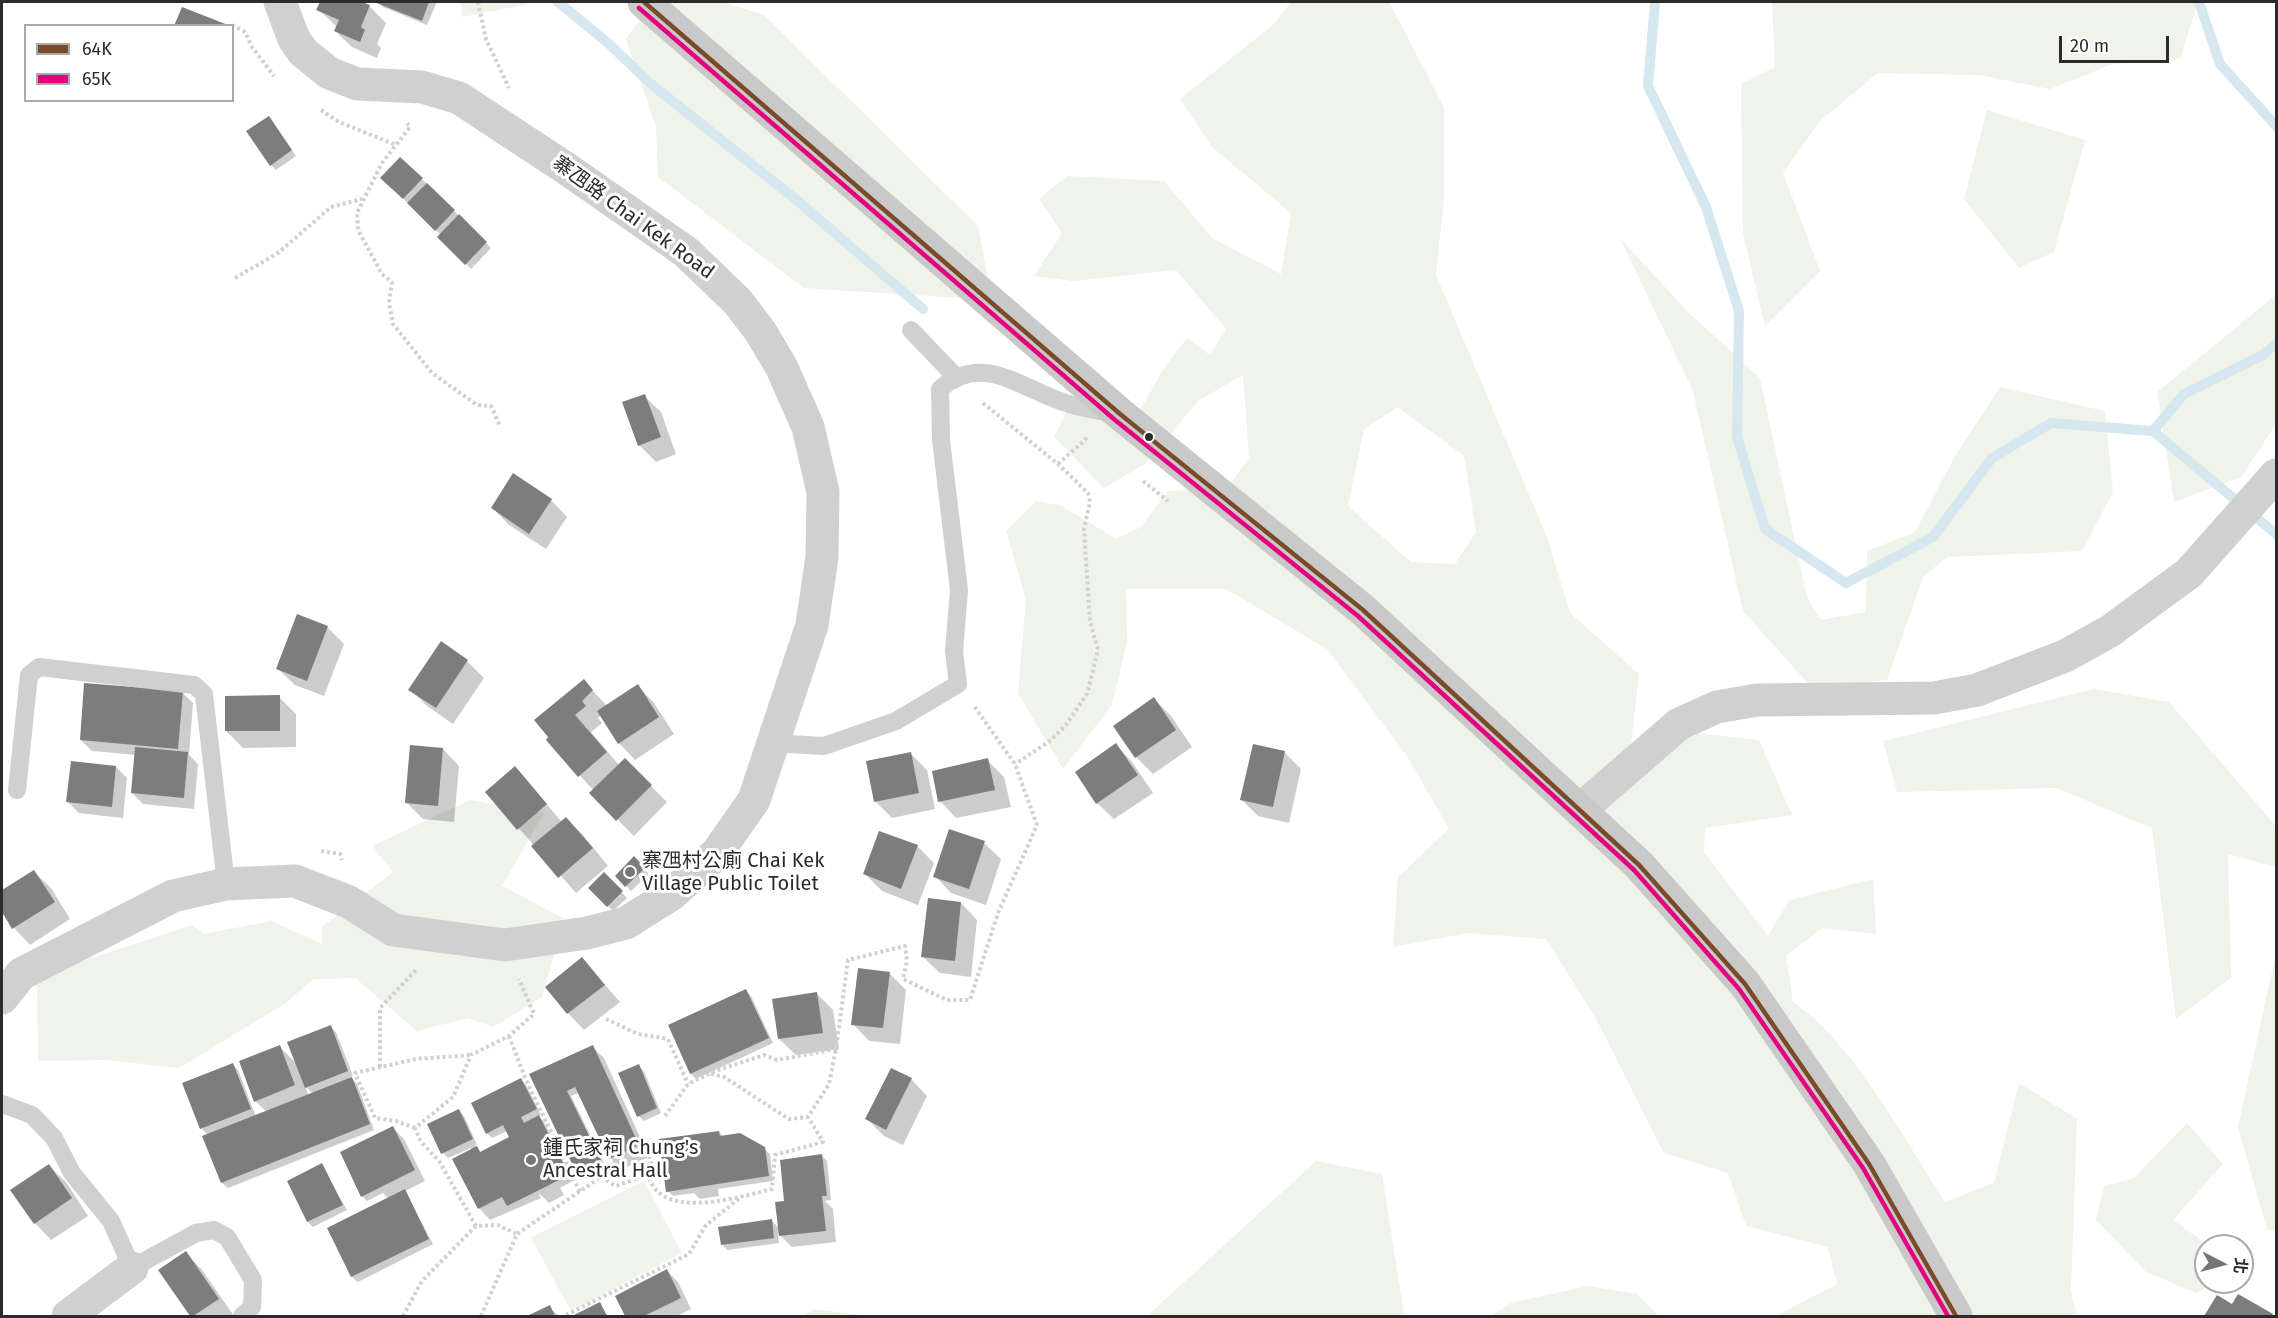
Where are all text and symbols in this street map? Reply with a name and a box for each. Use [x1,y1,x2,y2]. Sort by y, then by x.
legend [24,24,234,102]
scale bar [2062,24,2172,62]
text: 20 m [2070,35,2109,57]
text: 64K [82,38,112,60]
text: 65K [82,68,111,90]
street label: 寨乪路 Chai Kek Road [548,151,718,285]
unlabelled marker [1143,431,1155,443]
place label: 寨乪村公廁 Chai Kek Village Public Toilet [642,849,824,896]
marker: 寨乪村公廁 Chai Kek Village Public Toilet [623,865,637,879]
place label: 鍾氏家祠 Chung's Ancestral Hall [543,1136,698,1183]
marker: 鍾氏家祠 Chung's Ancestral Hall [524,1153,538,1167]
north arrow [2194,1234,2254,1294]
text: 北 [2230,1257,2251,1275]

